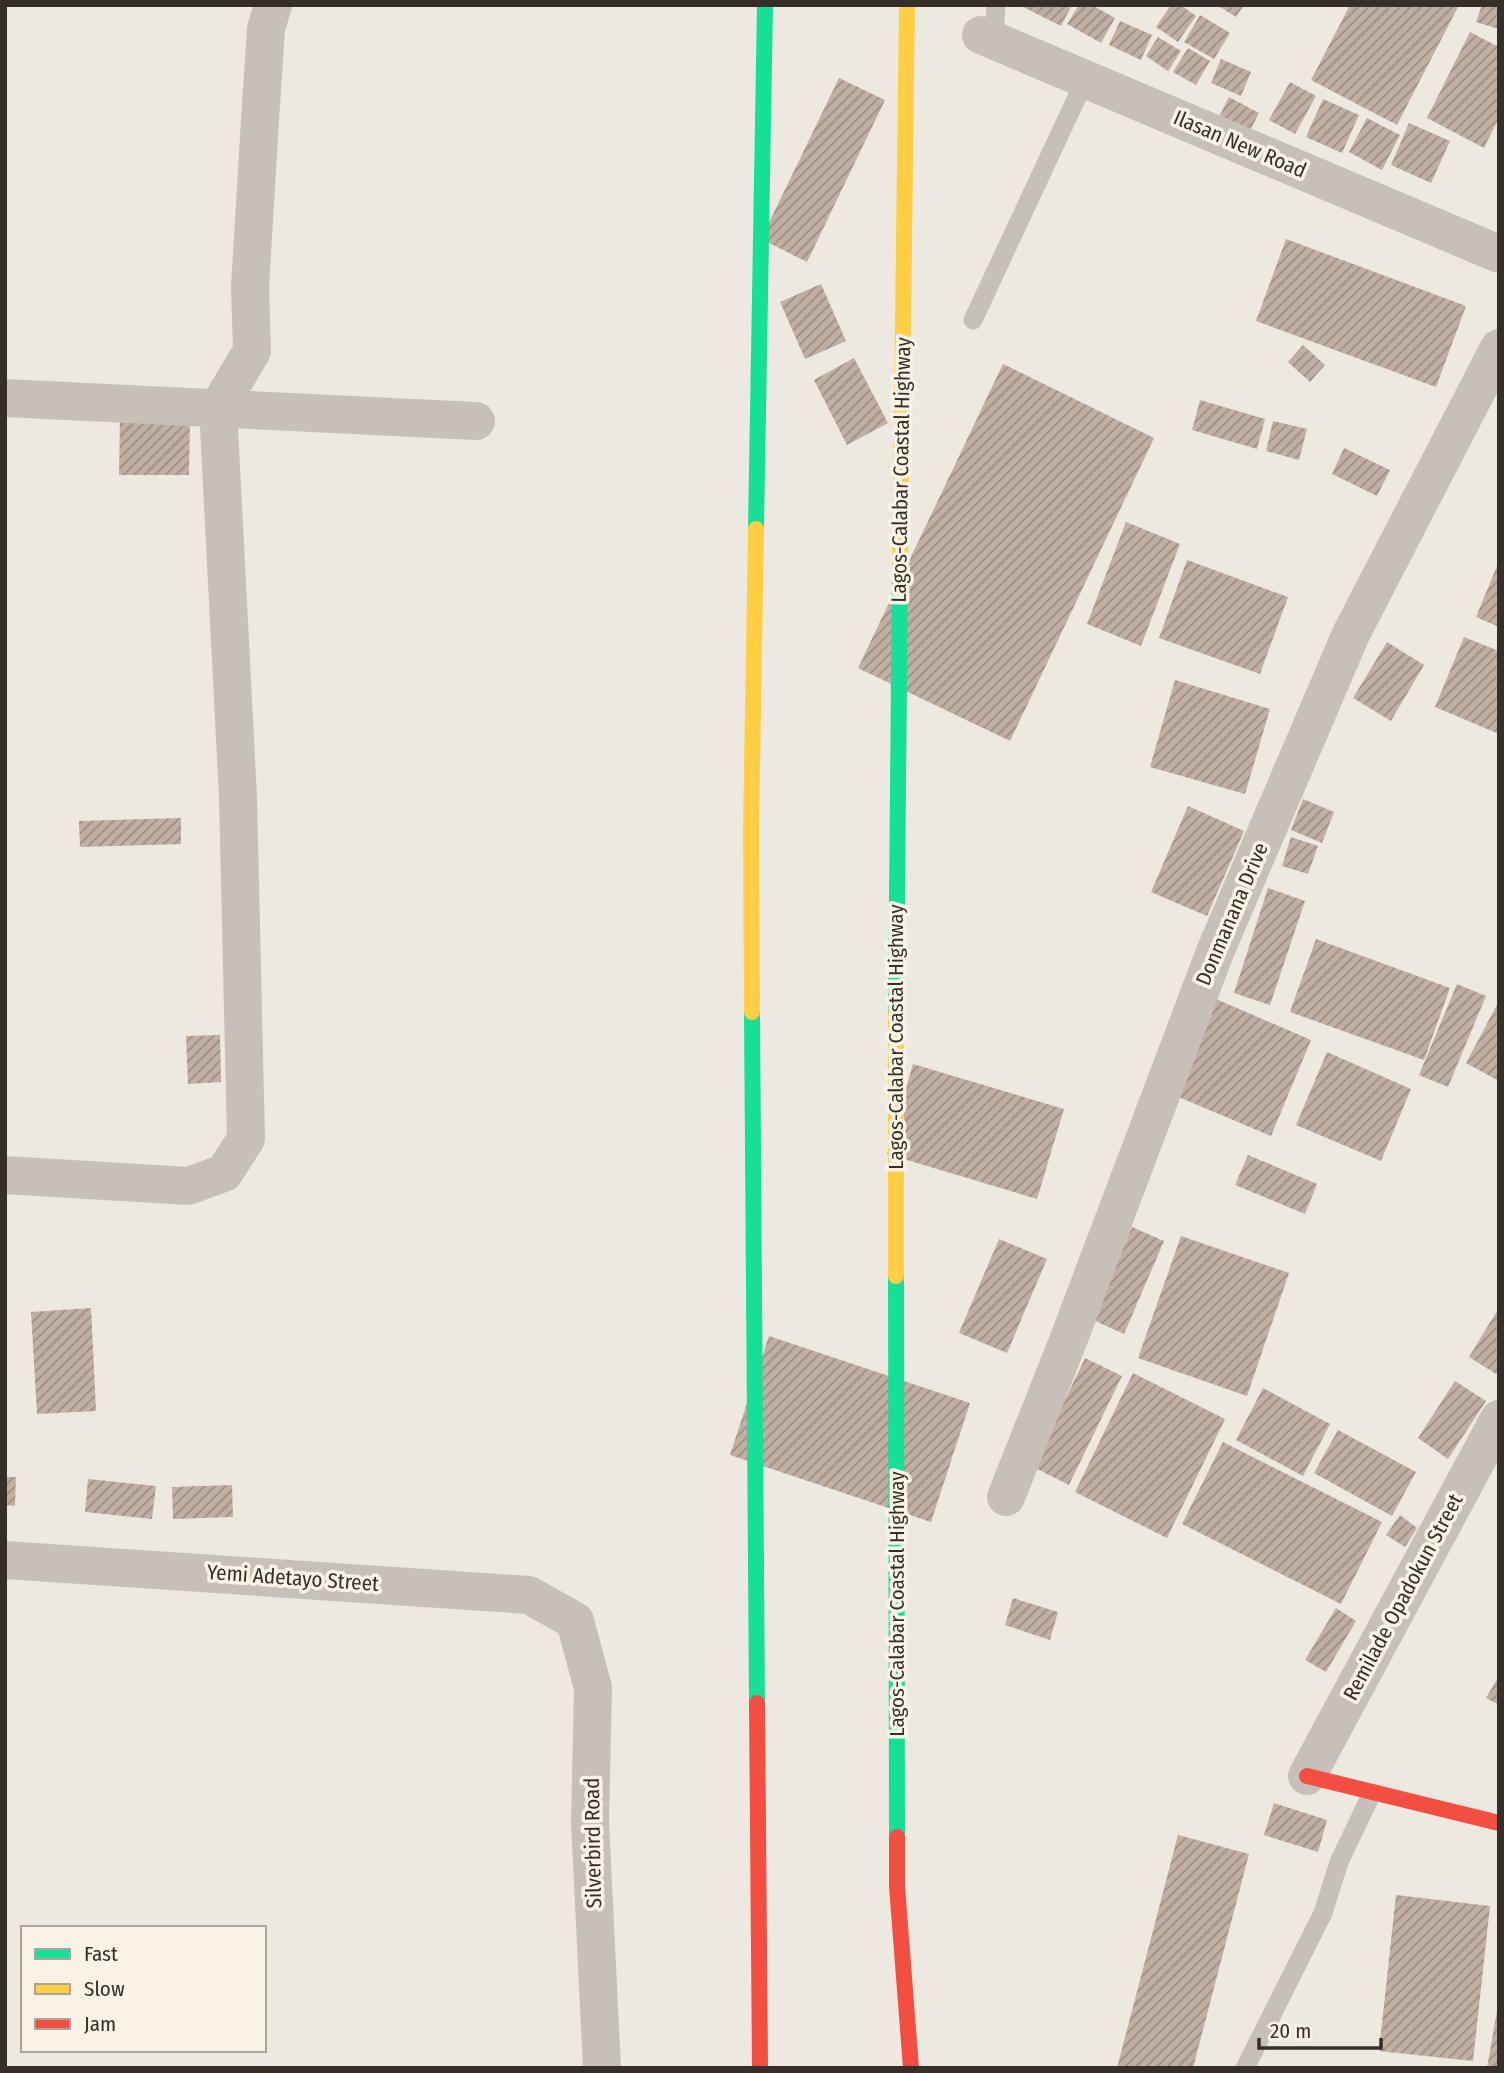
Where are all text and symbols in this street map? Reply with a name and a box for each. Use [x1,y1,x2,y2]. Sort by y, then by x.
street label: Ilasan New Road [1170,104,1310,184]
street label: Lagos-Calabar Coastal Highway [886,336,916,603]
street label: Donmanana Drive [1190,839,1274,989]
street label: Lagos-Calabar Coastal Highway [883,904,909,1170]
street label: Lagos-Calabar Coastal Highway [884,1471,910,1737]
street label: Remilade Opadokun Street [1337,1489,1469,1705]
street label: Yemi Adetayo Street [206,1559,380,1597]
street label: Silverbird Road [579,1777,607,1909]
legend [21,1926,266,2052]
text: Fast [84,1941,118,1967]
text: Slow [84,1976,125,2002]
scale bar [1259,2007,1382,2050]
text: Jam [84,2011,116,2037]
text: 20 m [1270,2018,1311,2044]

